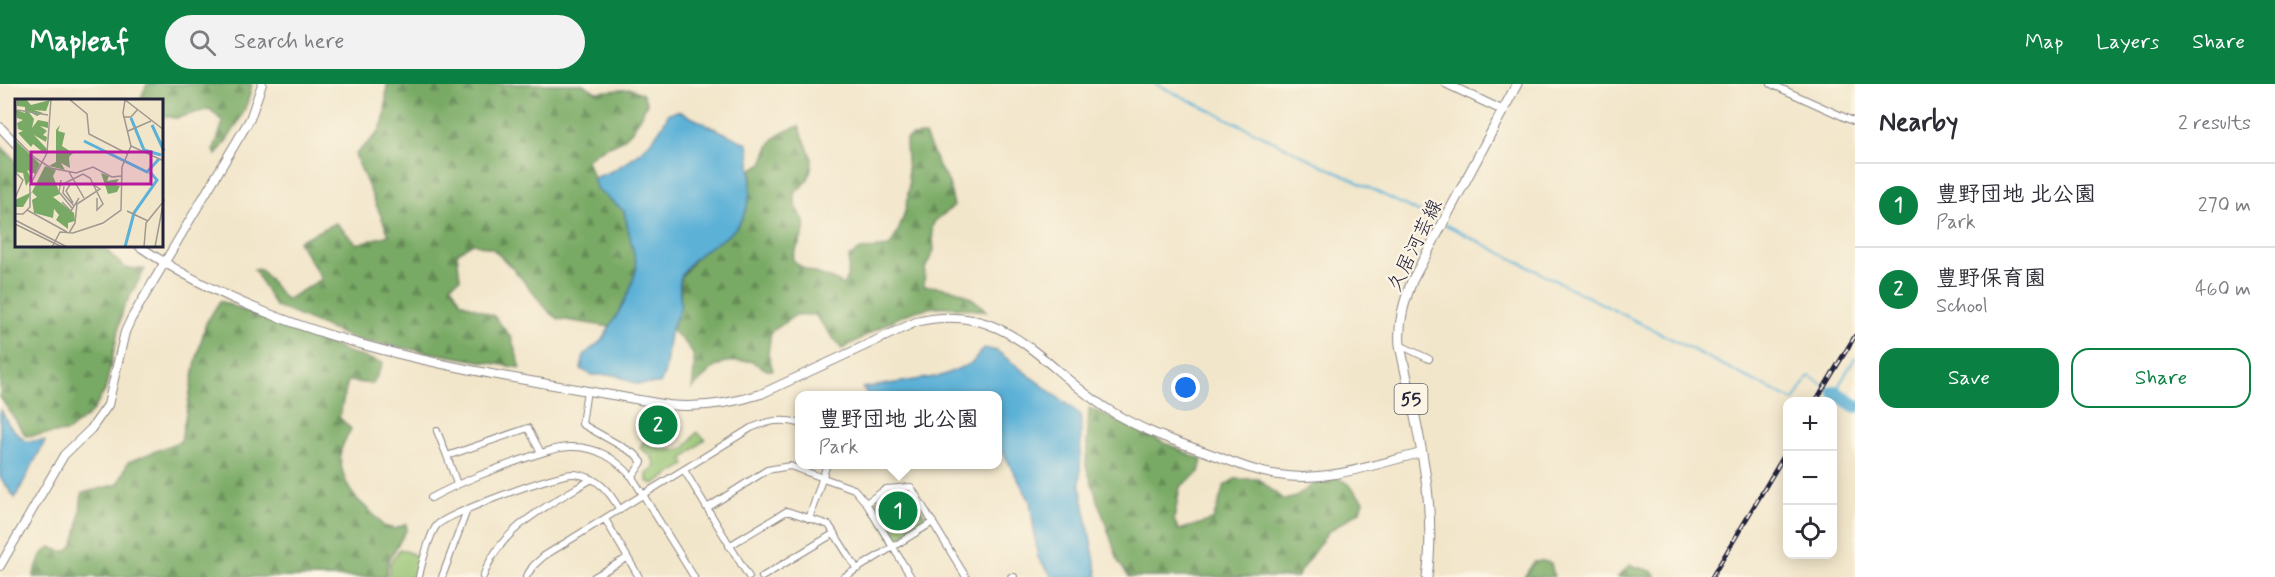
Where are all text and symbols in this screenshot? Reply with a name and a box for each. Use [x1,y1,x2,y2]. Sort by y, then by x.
search box [165,15,585,69]
text: Mapleaf [30,24,129,61]
icon: search [186,26,219,59]
text: Search here [234,28,344,56]
text: Map [2025,28,2063,56]
text: Layers [2096,28,2159,56]
text: Share [2192,28,2245,56]
inset map [15,99,164,248]
text: Nearby [1879,106,1958,140]
text: 2 results [2178,110,2251,137]
text: 豊野団地 北公園 [1936,181,2096,209]
text: 1 [1894,192,1903,219]
text: 270 m [2198,192,2251,219]
street label: 久居河芸線 [1381,195,1449,297]
text: Park [1936,209,1976,236]
text: 豊野保育園 [1936,265,2046,293]
text: 2 [1894,276,1903,303]
text: 460 m [2195,276,2251,303]
text: School [1936,293,1988,320]
button: Save [1879,348,2059,408]
button: Share [2071,348,2251,408]
your location [1171,373,1200,402]
road number: 55 [1394,384,1428,414]
popup [795,391,1002,469]
map controls [1783,397,1837,559]
button: + [1783,397,1837,451]
pin: 2 [638,402,678,448]
text: 豊野団地 北公園 [819,406,978,434]
text: Park [819,434,858,461]
button: − [1783,451,1837,505]
pin: 1 [878,488,918,534]
button: locate [1783,505,1837,559]

